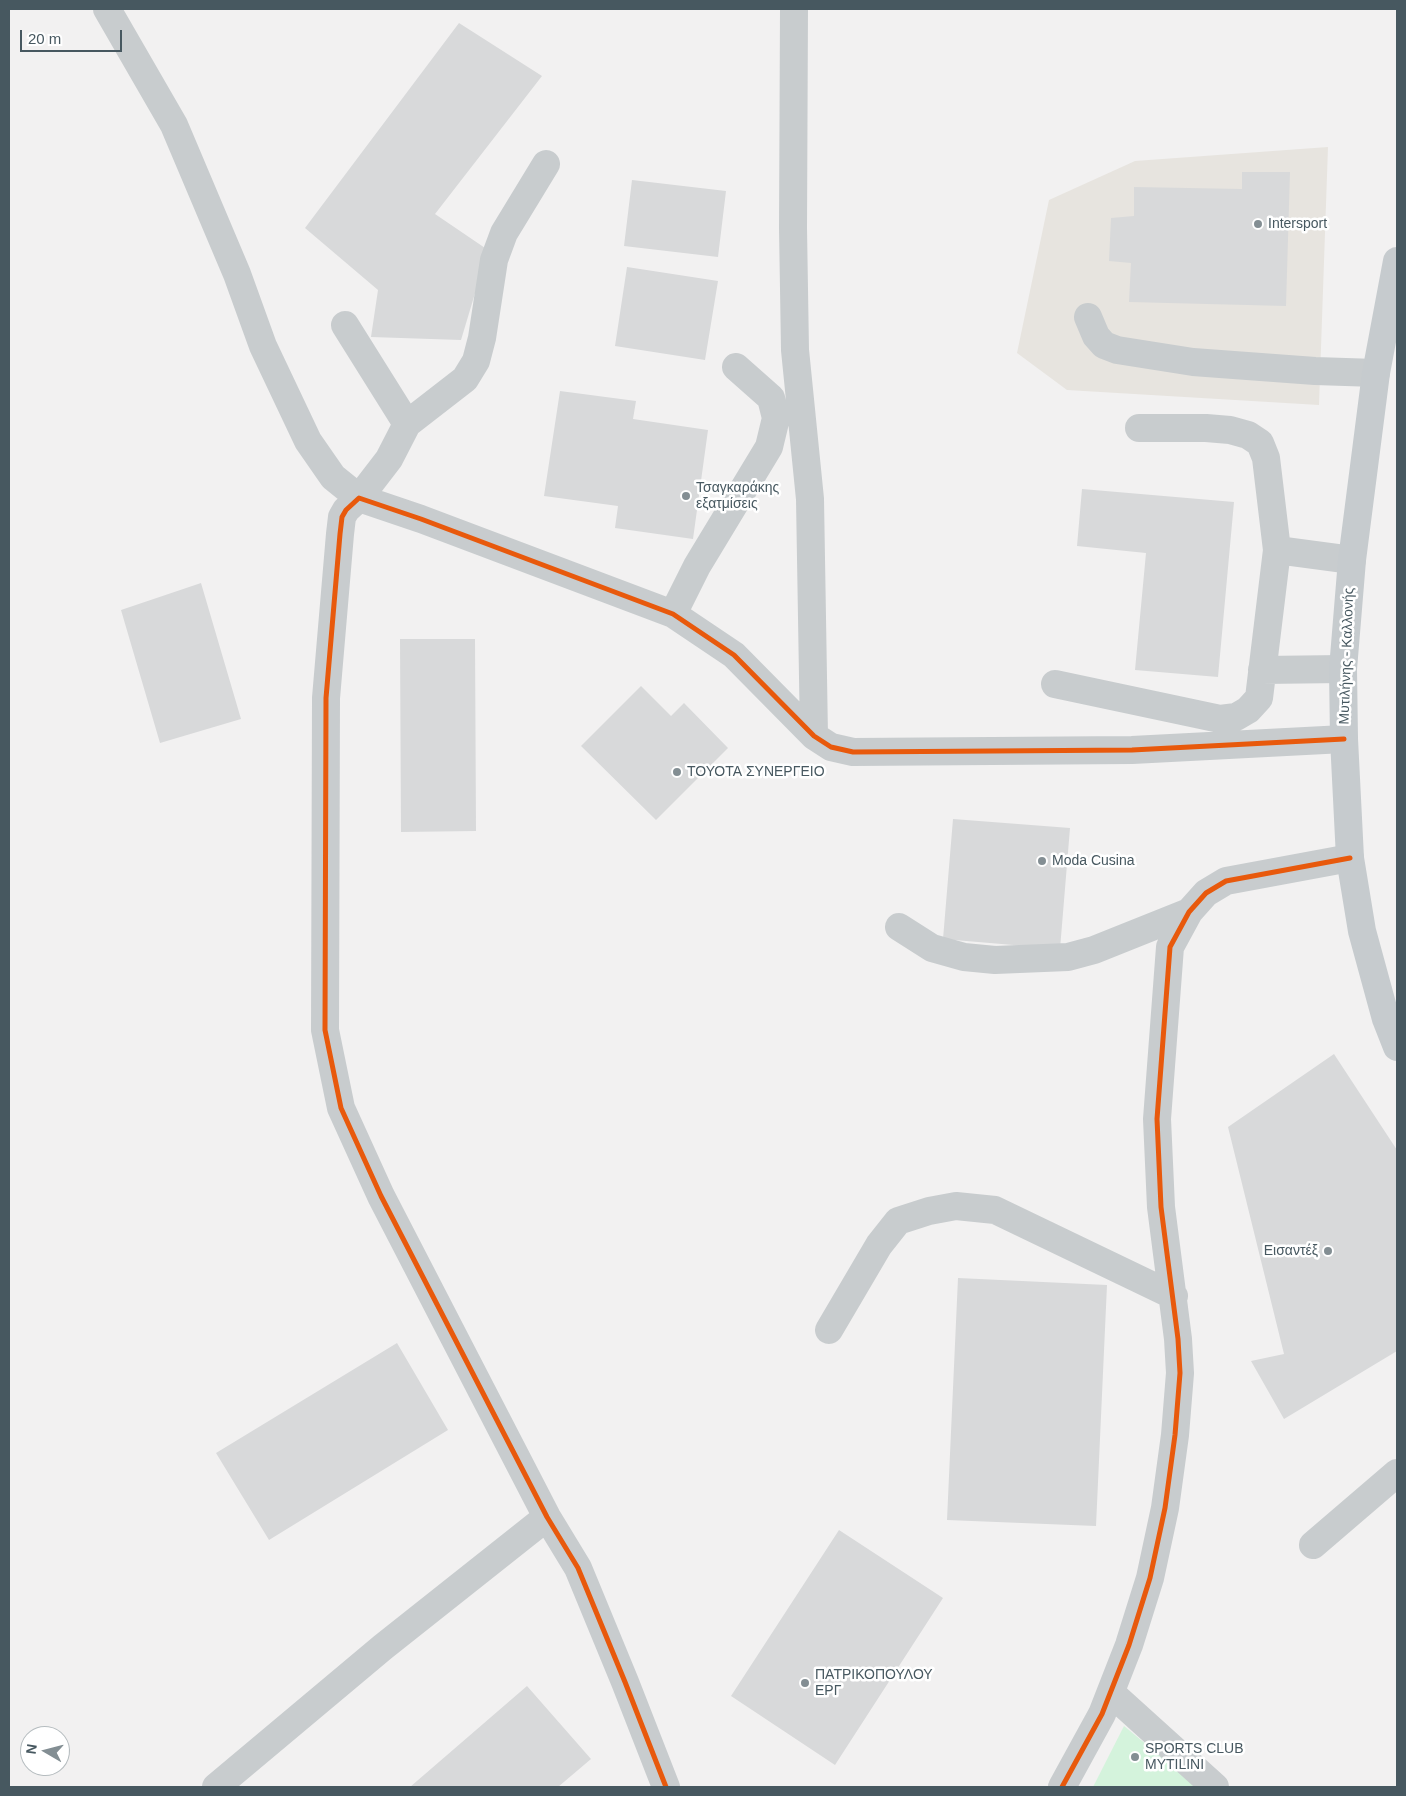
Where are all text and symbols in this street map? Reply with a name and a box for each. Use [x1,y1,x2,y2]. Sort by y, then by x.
scale bar [22,20,125,52]
text: 20 m [28,30,61,47]
place label: Intersport [1268,216,1327,232]
marker: Intersport [1252,218,1264,230]
place label: Τσαγκαράκης εξατμίσεις [696,480,779,512]
marker: Τσαγκαράκης εξατμίσεις [680,490,692,502]
street label: Μυτιλήνης - Καλλονής [1336,587,1358,725]
place label: ΤΟΥΟΤΑ ΣΥΝΕΡΓΕΙΟ [687,764,825,780]
marker: ΤΟΥΟΤΑ ΣΥΝΕΡΓΕΙΟ [671,766,683,778]
place label: Moda Cusina [1052,853,1134,869]
marker: Moda Cusina [1036,855,1048,867]
place label: Εισαντέξ [1264,1243,1318,1259]
marker: Εισαντέξ [1322,1245,1334,1257]
place label: ΠΑΤΡΙΚΟΠΟΥΛΟΥ ΕΡΓ [815,1667,933,1700]
marker: ΠΑΤΡΙΚΟΠΟΥΛΟΥ ΕΡΓ [799,1677,811,1689]
north arrow [20,1726,70,1776]
place label: SPORTS CLUB MYTILINI [1145,1741,1244,1774]
text: N [23,1743,40,1755]
marker: SPORTS CLUB MYTILINI [1129,1751,1141,1763]

